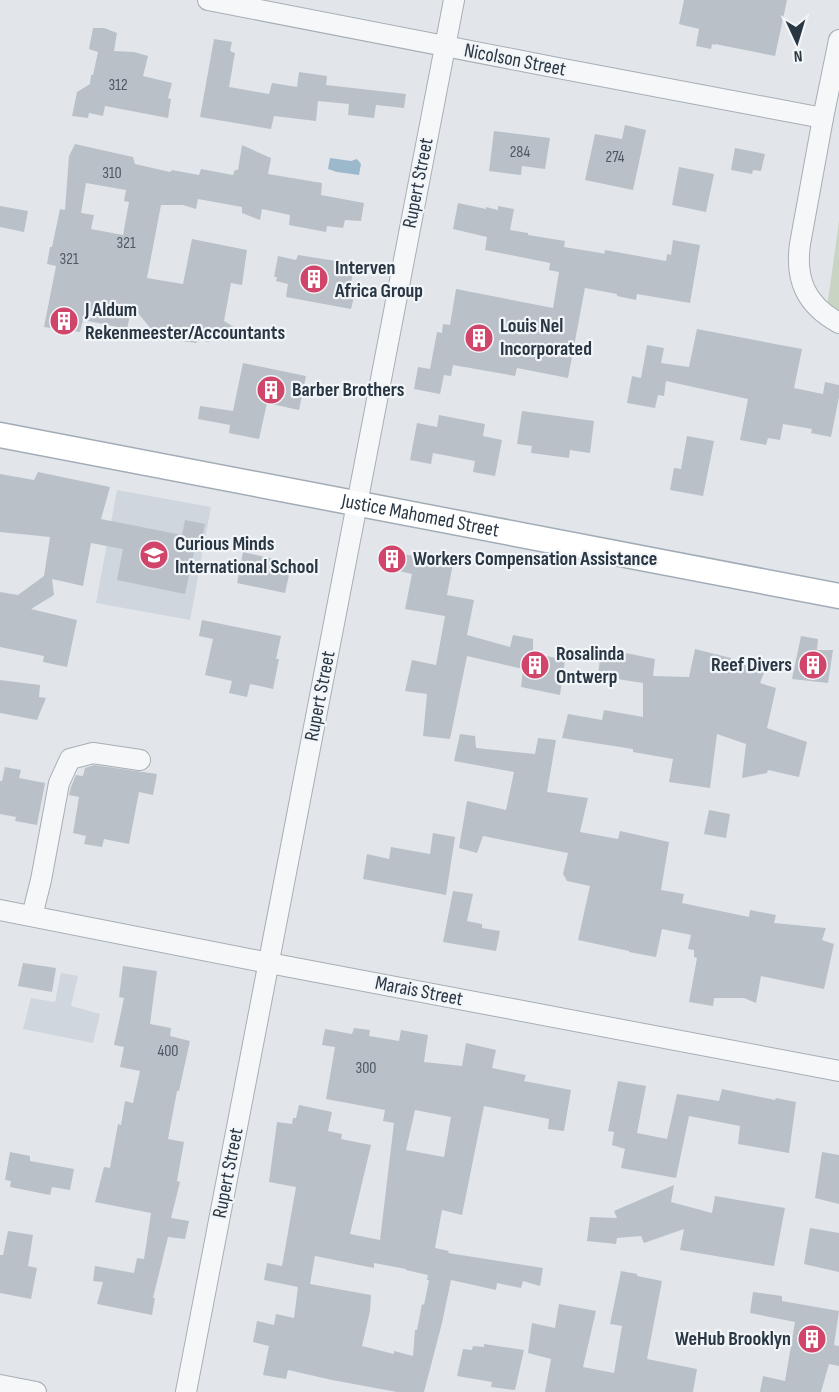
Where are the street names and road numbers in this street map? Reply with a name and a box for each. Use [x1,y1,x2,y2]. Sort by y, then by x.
street label: Nicolson Street [462,38,568,82]
street label: Rupert Street [398,136,438,230]
street label: Justice Mahomed Street [339,489,501,543]
street label: Rupert Street [300,649,340,743]
street label: Marais Street [373,971,465,1011]
street label: Rupert Street [208,1126,248,1220]

